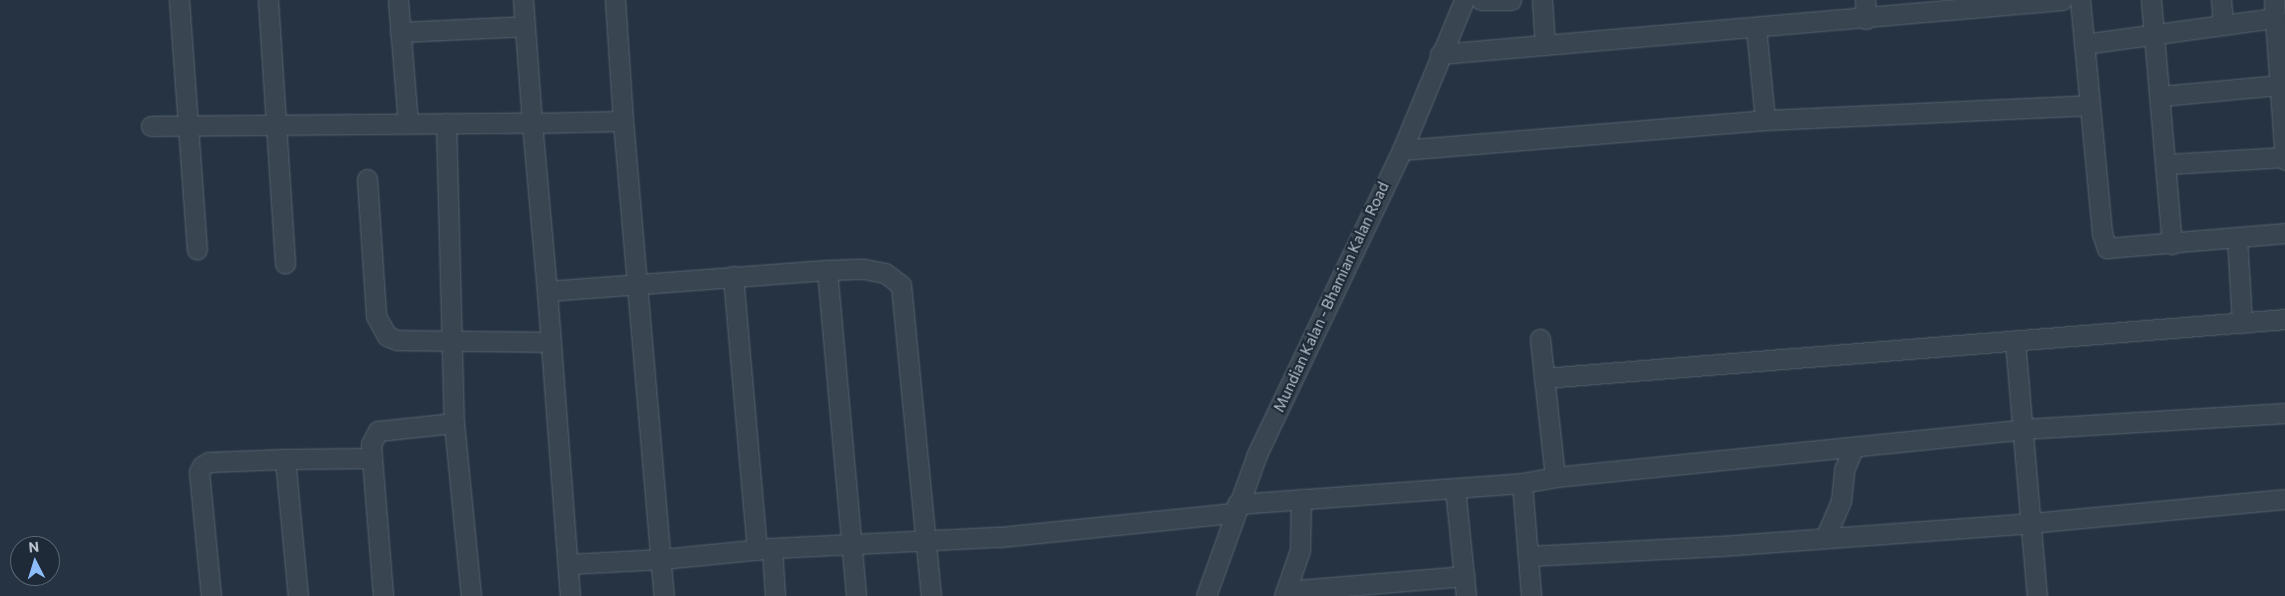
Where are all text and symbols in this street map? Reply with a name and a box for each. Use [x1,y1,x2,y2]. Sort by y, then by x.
street label: Mundian Kalan - Bhamian Kalan Road [1270,179,1392,415]
north arrow [10,536,60,586]
text: N [28,538,40,555]

